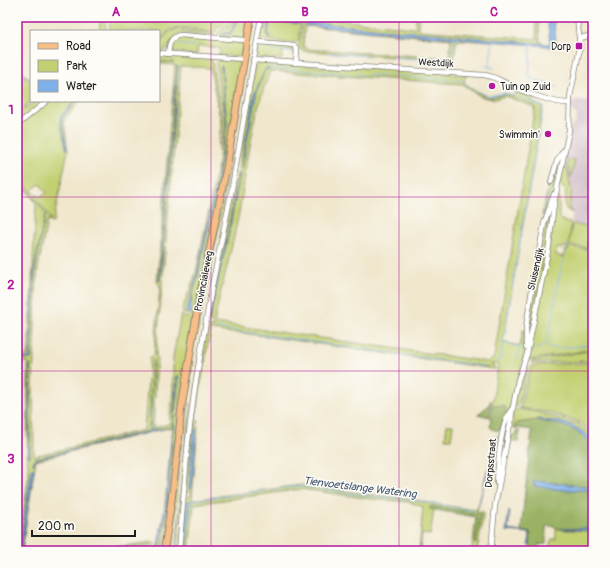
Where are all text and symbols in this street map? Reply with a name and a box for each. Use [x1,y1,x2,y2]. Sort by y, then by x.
text: A [112,4,121,20]
text: B [301,4,309,20]
text: C [490,4,498,20]
legend [30,30,160,102]
text: Road [66,39,91,54]
place label: Dorp [551,41,571,53]
marker: Dorp [574,41,584,51]
street label: Westdijk [418,56,455,70]
text: Park [66,59,87,74]
text: Water [66,79,97,94]
marker: Tuin op Zuid [487,81,497,91]
place label: Tuin op Zuid [500,81,551,93]
text: 1 [8,102,14,118]
place label: Swimmin' [499,129,540,141]
marker: Swimmin' [543,129,553,139]
street label: Sluisendijk [525,246,547,292]
street label: Provincialeweg [192,250,216,312]
text: 2 [7,277,15,293]
street label: Dorpsstraat [483,437,499,488]
text: 3 [7,451,15,467]
water label: Tienvoetslange Watering [303,474,419,501]
scale bar [32,512,135,538]
text: 200 m [38,519,75,534]

